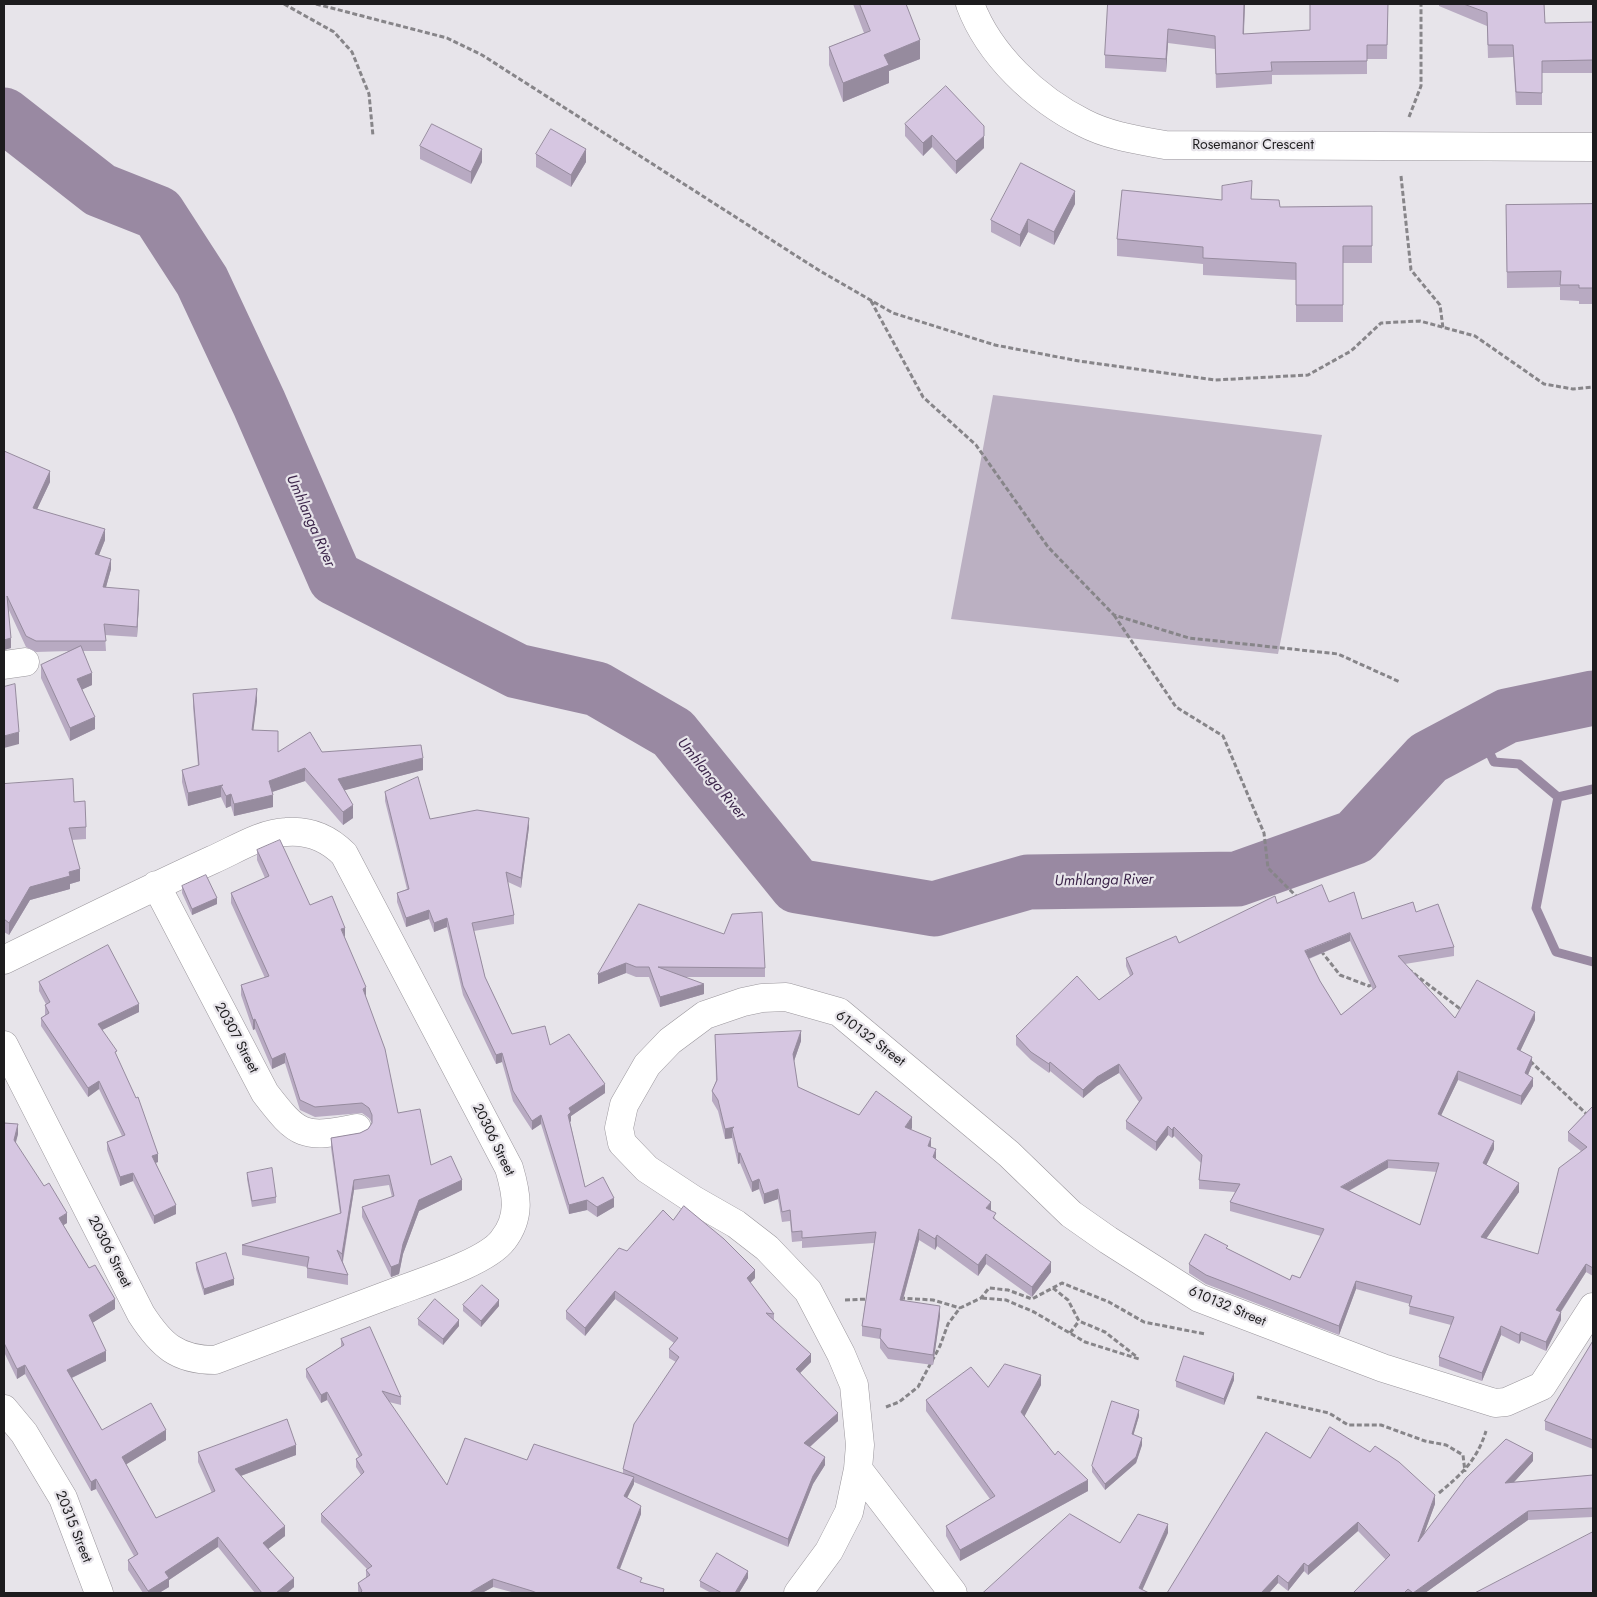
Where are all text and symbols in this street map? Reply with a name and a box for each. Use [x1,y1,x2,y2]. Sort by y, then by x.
street label: Rosemanor Crescent [1192,138,1314,154]
water label: Umhlanga River [282,472,338,570]
water label: Umhlanga River [673,735,749,823]
water label: Umhlanga River [1054,871,1154,891]
street label: 20307 Street [210,1000,262,1076]
street label: 610132 Street [832,1008,908,1070]
street label: 20306 Street [468,1101,518,1179]
street label: 20306 Street [84,1213,134,1291]
street label: 610132 Street [1186,1283,1268,1331]
street label: 20315 Street [51,1489,95,1565]

